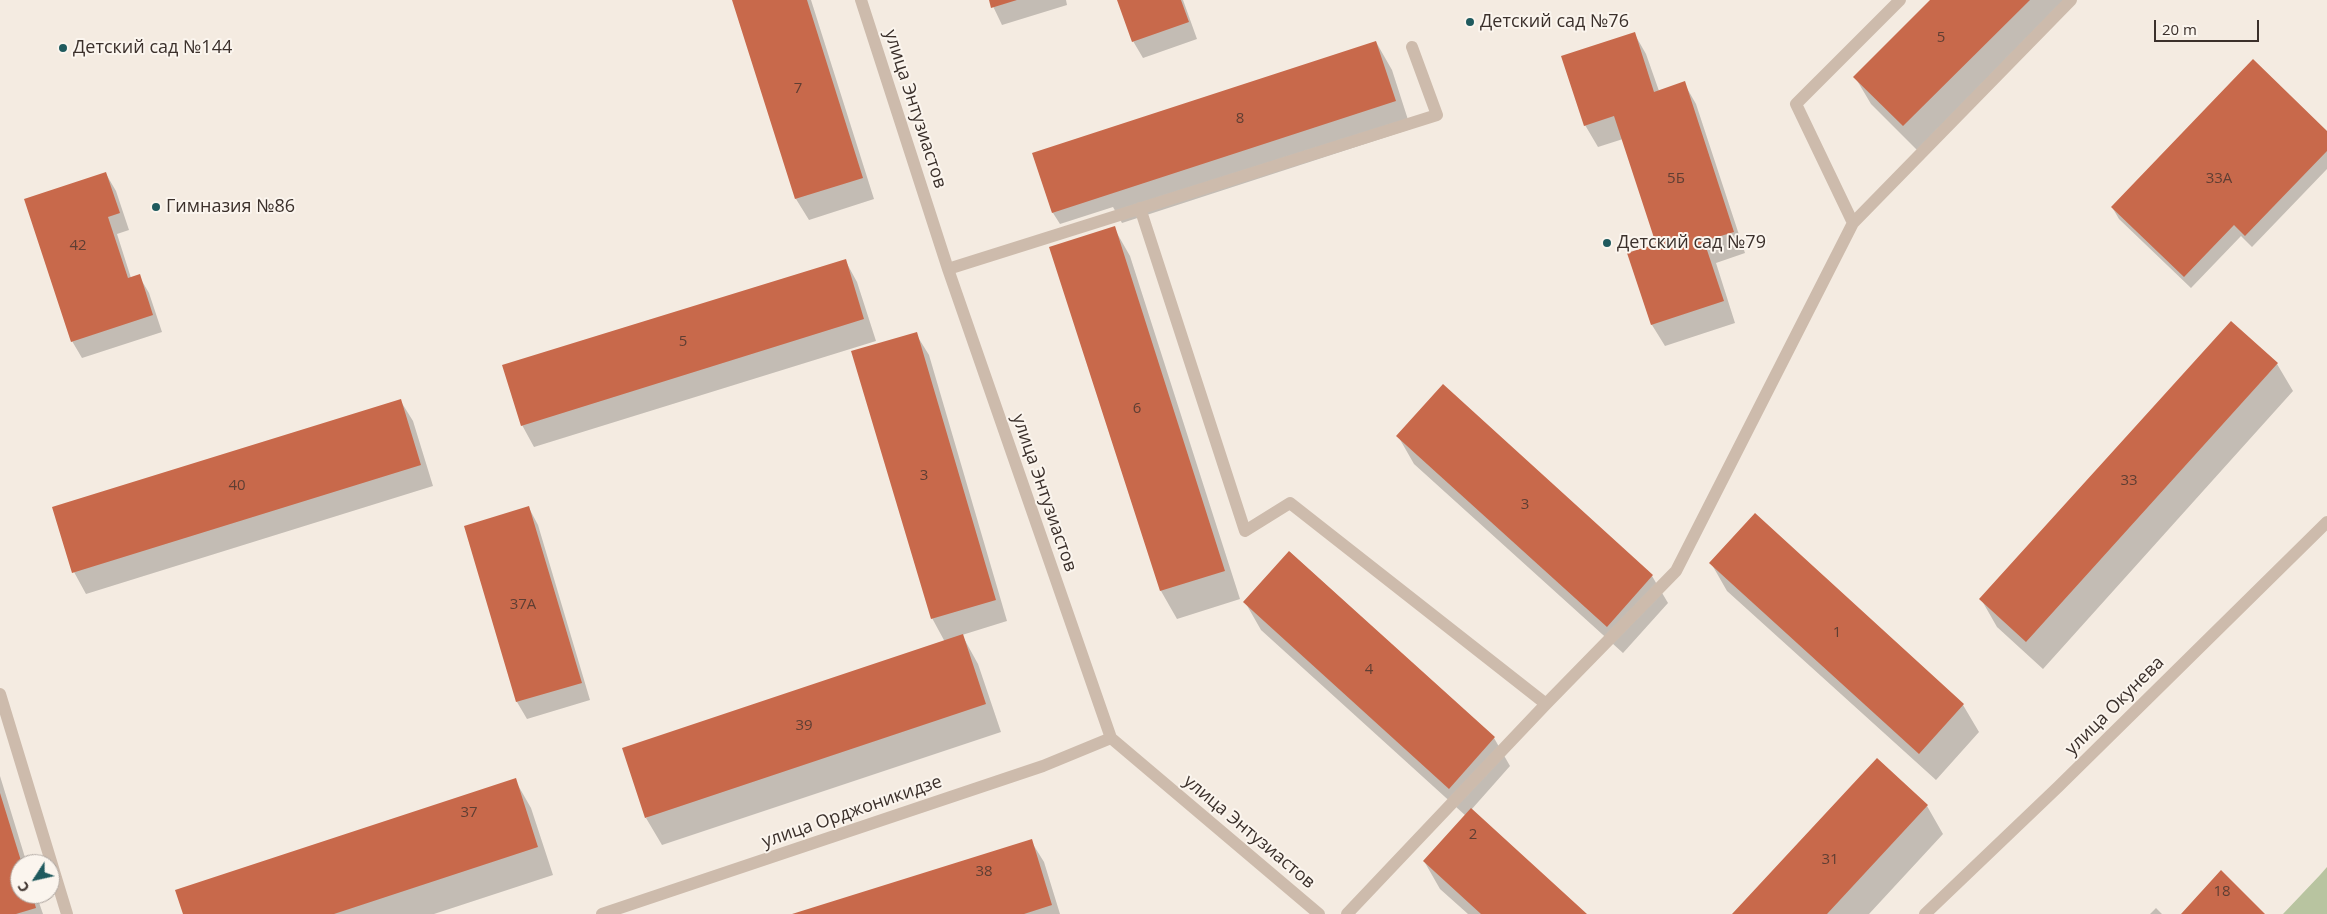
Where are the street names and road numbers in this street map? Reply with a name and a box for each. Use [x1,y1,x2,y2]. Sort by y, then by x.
street label: улица Энтузиастов [879,27,951,191]
street label: улица Энтузиастов [1007,411,1081,575]
street label: улица Окунева [2061,652,2169,760]
street label: улица Орджоникидзе [759,771,945,853]
street label: улица Энтузиастов [1179,771,1319,893]

